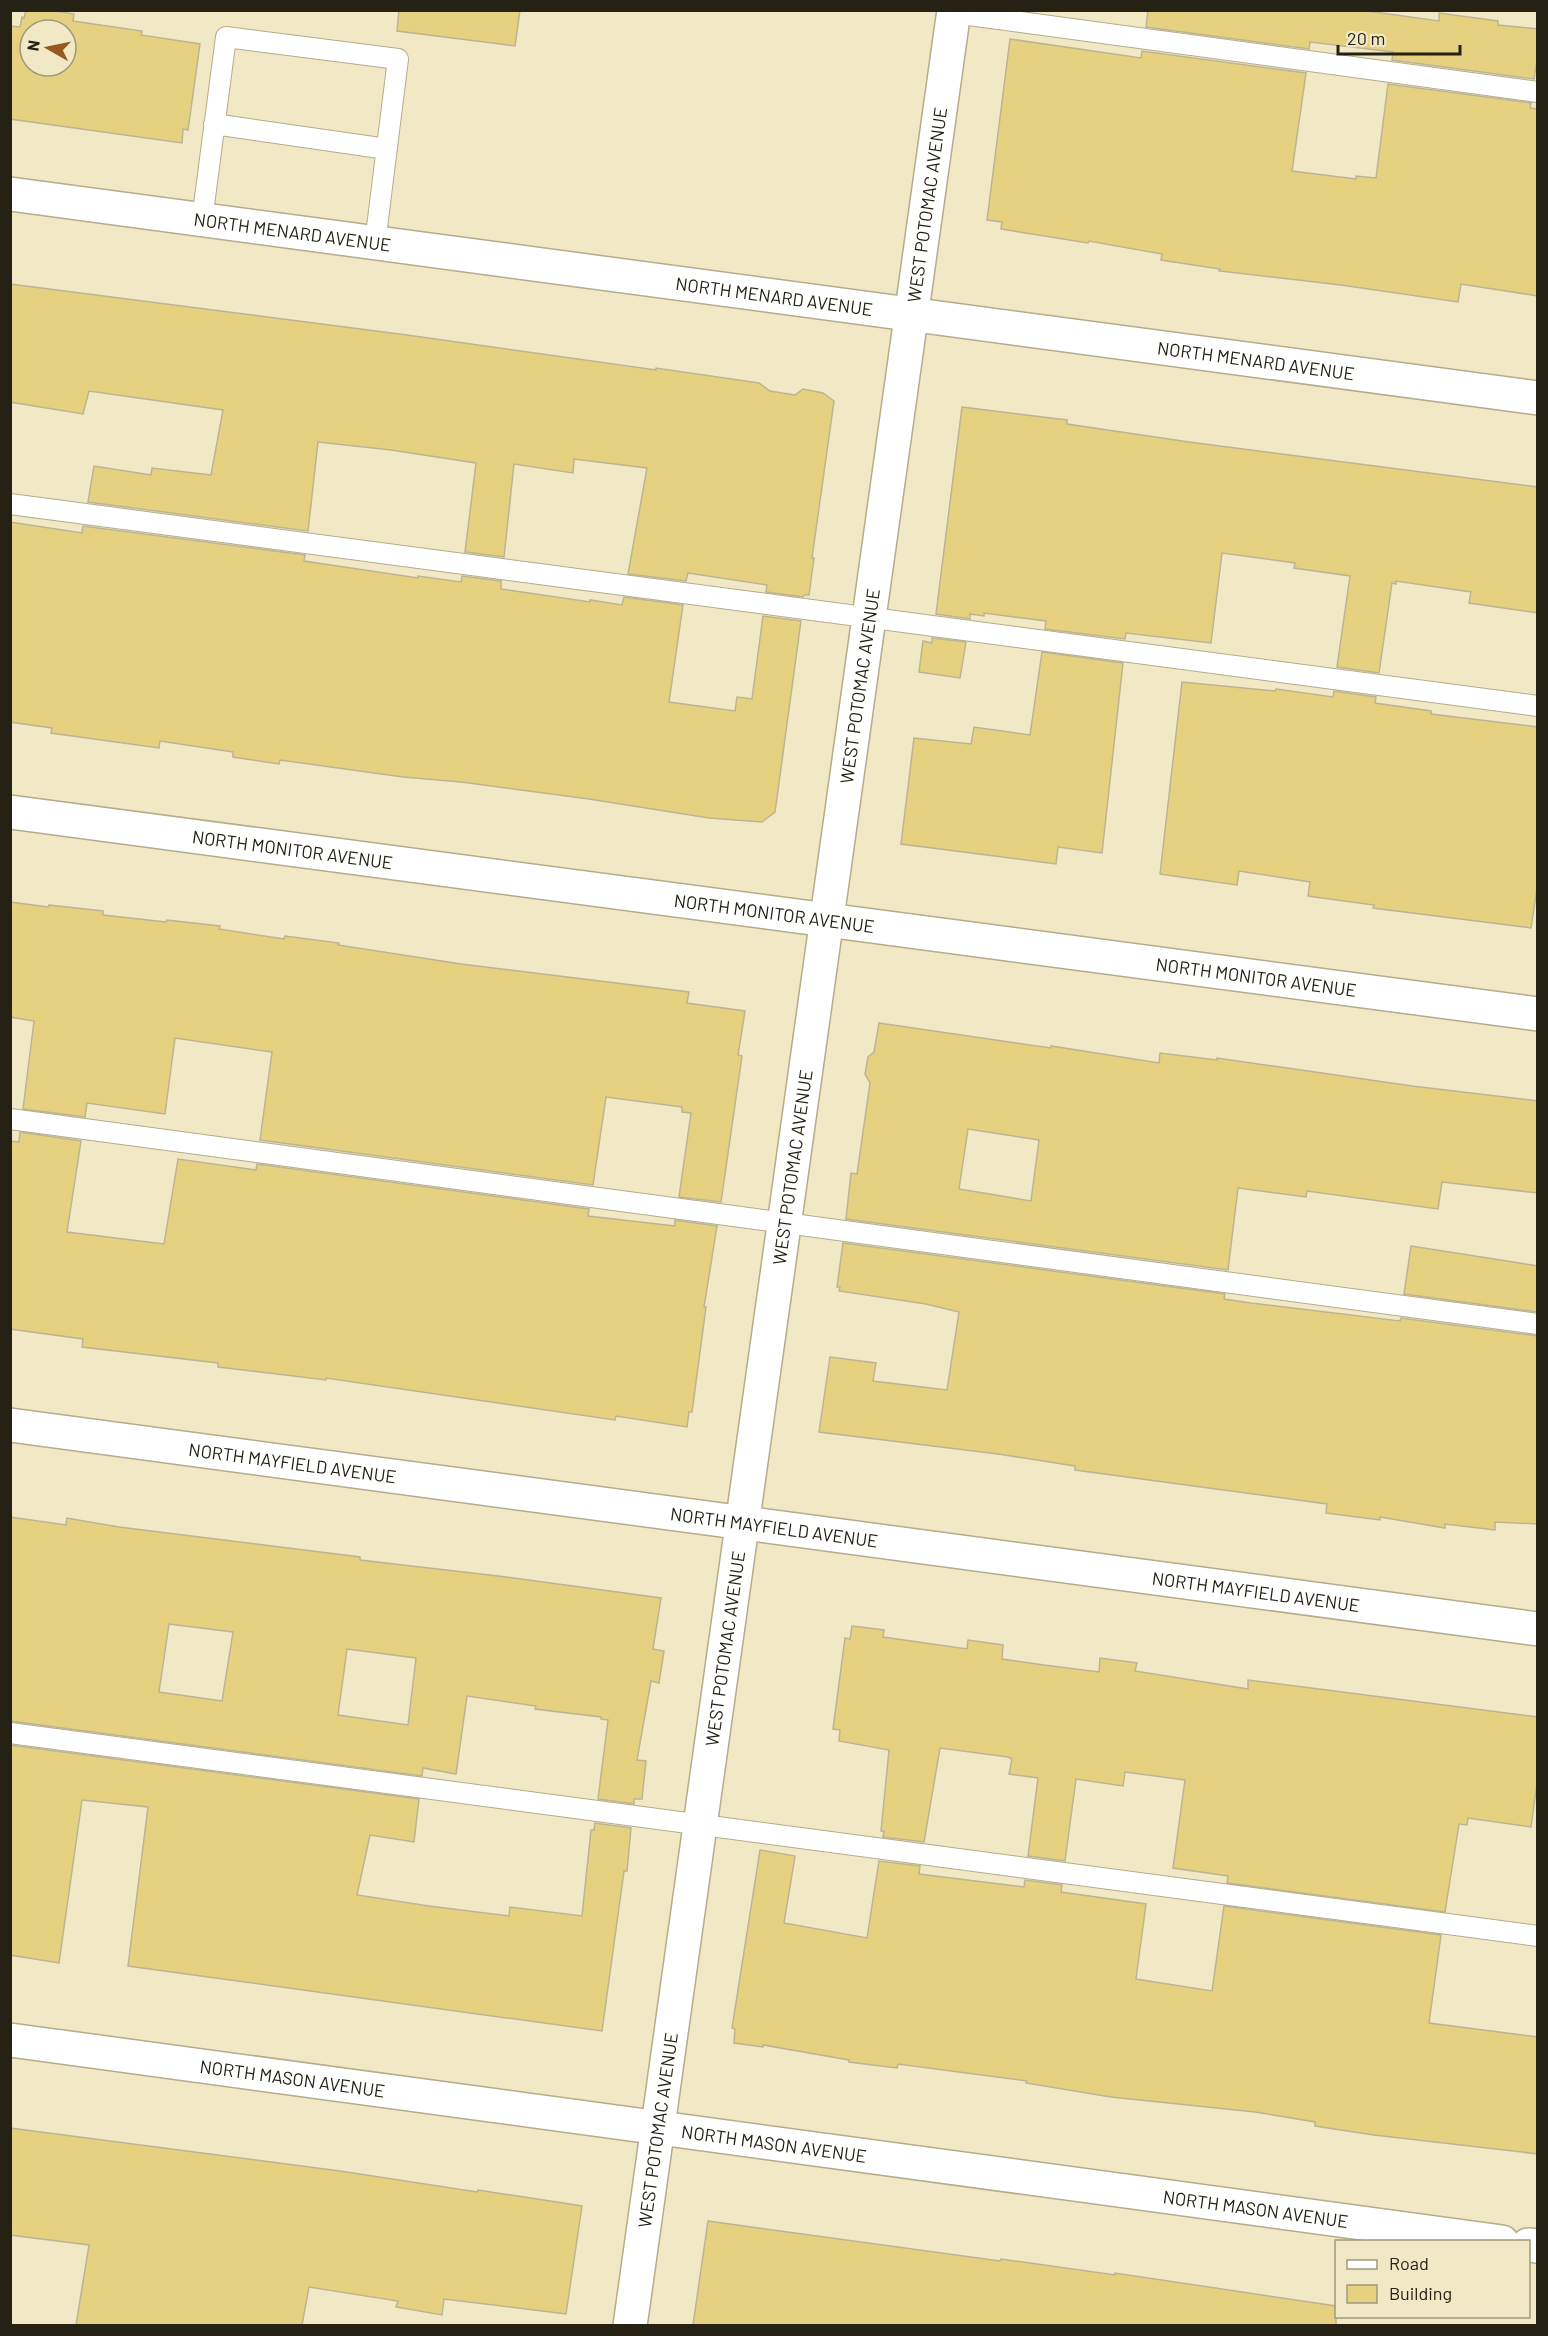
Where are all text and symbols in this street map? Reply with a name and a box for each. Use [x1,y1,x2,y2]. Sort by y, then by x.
north arrow [18,18,78,78]
scale bar [1338,18,1460,56]
text: 20 m [1347,27,1385,49]
text: N [22,39,43,52]
street label: WEST POTOMAC AVENUE [902,106,951,304]
street label: NORTH MENARD AVENUE [193,208,392,256]
street label: NORTH MENARD AVENUE [674,272,874,320]
street label: NORTH MENARD AVENUE [1156,336,1356,384]
street label: WEST POTOMAC AVENUE [835,587,884,785]
street label: NORTH MONITOR AVENUE [191,825,394,874]
street label: NORTH MONITOR AVENUE [673,889,876,937]
street label: NORTH MONITOR AVENUE [1154,953,1358,1001]
street label: WEST POTOMAC AVENUE [768,1068,817,1266]
street label: NORTH MAYFIELD AVENUE [187,1438,398,1487]
street label: NORTH MAYFIELD AVENUE [669,1502,879,1552]
street label: WEST POTOMAC AVENUE [700,1550,749,1748]
street label: NORTH MAYFIELD AVENUE [1151,1567,1361,1616]
street label: WEST POTOMAC AVENUE [633,2031,682,2229]
street label: NORTH MASON AVENUE [198,2055,386,2102]
street label: NORTH MASON AVENUE [680,2120,868,2167]
street label: NORTH MASON AVENUE [1162,2185,1350,2232]
legend [1335,2240,1530,2318]
text: Road [1389,2252,1429,2274]
text: Building [1389,2282,1452,2304]

